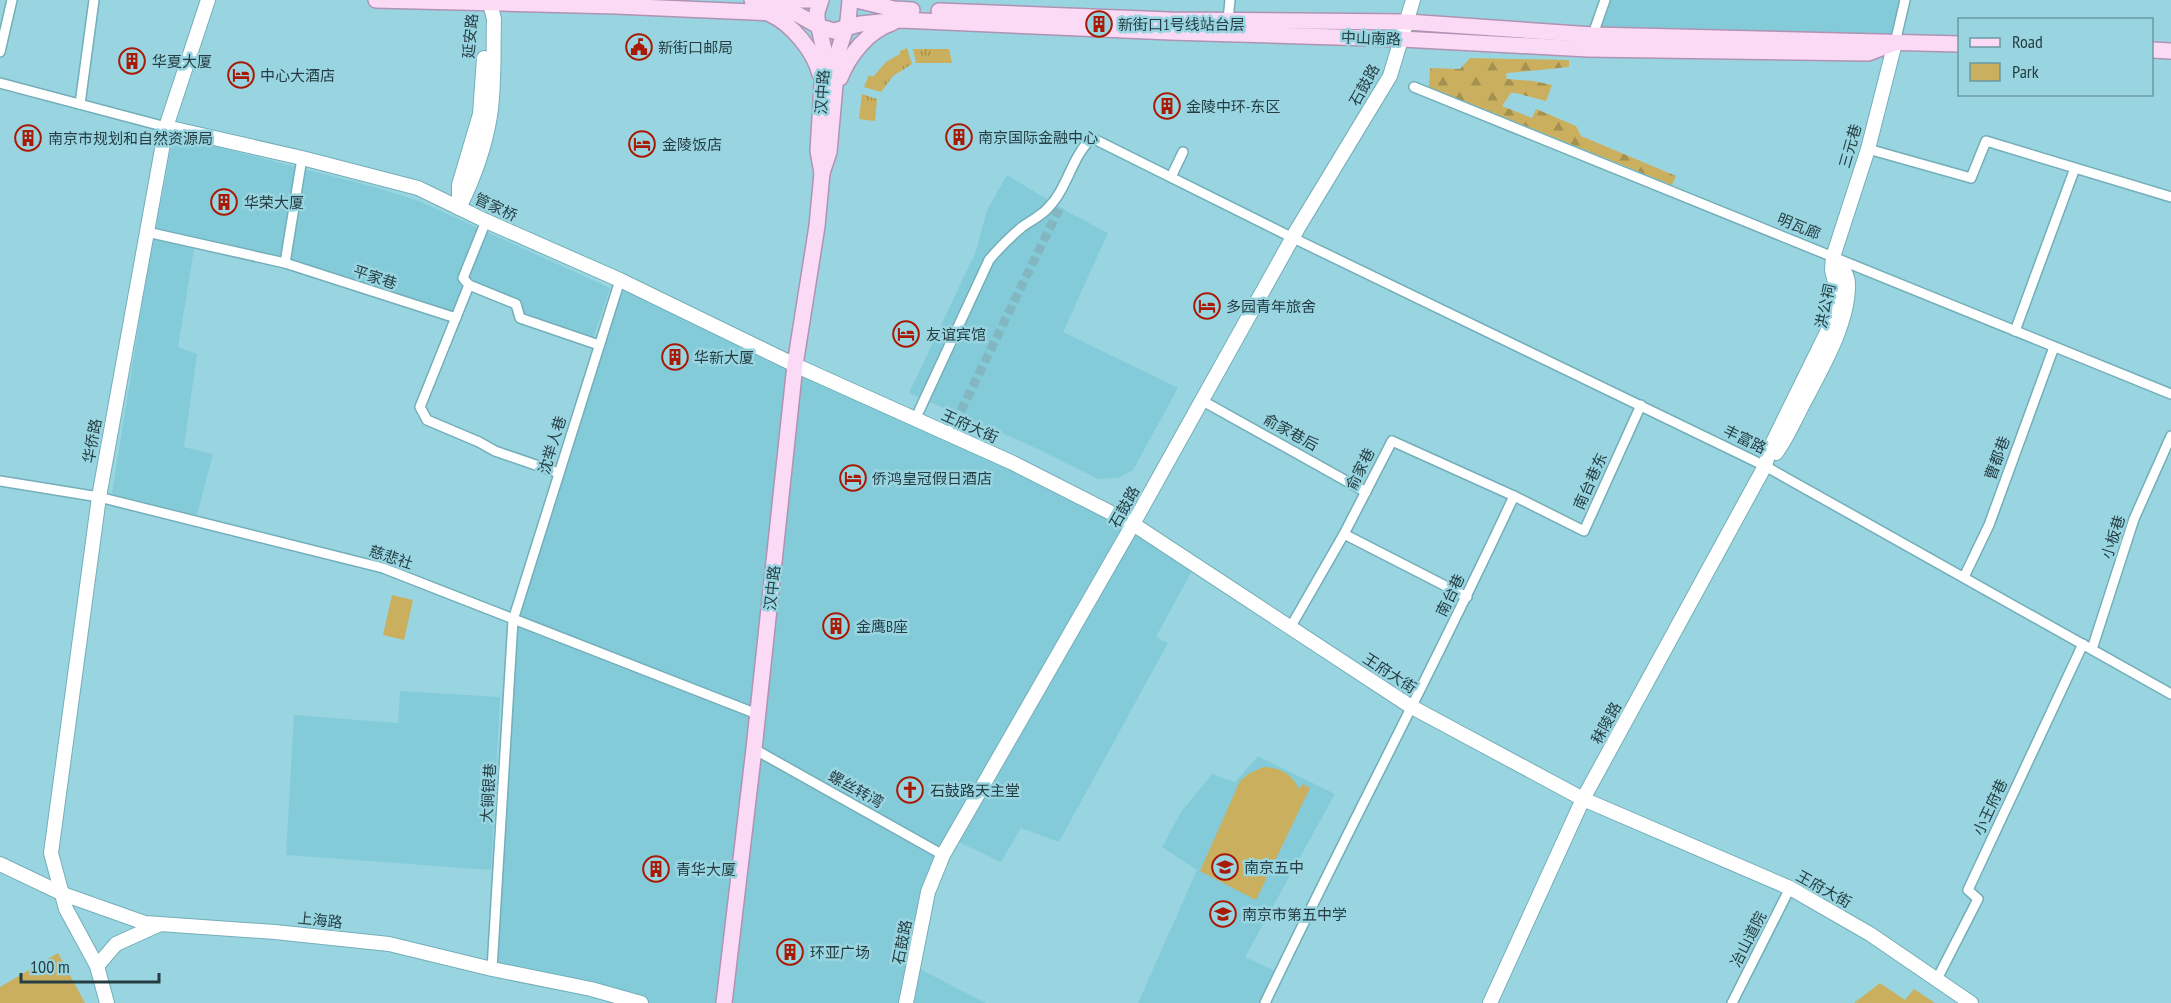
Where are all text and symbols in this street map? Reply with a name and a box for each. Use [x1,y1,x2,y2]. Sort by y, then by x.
building icon: 新街口1号线站台层 [1084,9,1114,39]
street label: 延安路 [459,13,481,59]
place label: 新街口1号线站台层 [1118,15,1245,34]
legend [1958,18,2153,96]
street label: 中山南路 [1341,27,1401,49]
text: Road [2012,30,2043,53]
public building icon: 新街口邮局 [624,32,654,62]
place label: 新街口邮局 [658,38,733,57]
building icon: 华夏大厦 [117,46,147,76]
place label: 华夏大厦 [152,52,212,71]
hotel icon: 中心大酒店 [226,60,256,90]
text: Park [2012,60,2039,83]
street label: 石鼓路 [1345,61,1383,109]
place label: 中心大酒店 [260,66,335,85]
street label: 汉中路 [811,69,833,115]
building icon: 金陵中环-东区 [1152,91,1182,121]
place label: 金陵中环-东区 [1186,97,1280,116]
building icon: 南京国际金融中心 [944,122,974,152]
street label: 三元巷 [1835,122,1865,170]
building icon: 南京市规划和自然资源局 [13,123,43,153]
place label: 南京国际金融中心 [978,128,1098,147]
place label: 南京市规划和自然资源局 [48,129,213,148]
hotel icon: 金陵饭店 [627,129,657,159]
place label: 金陵饭店 [662,135,722,154]
building icon: 华荣大厦 [209,187,239,217]
street label: 管家桥 [472,189,520,225]
place label: 华荣大厦 [244,193,304,212]
street label: 明瓦廊 [1775,209,1823,243]
street label: 平家巷 [351,261,399,293]
street label: 洪公祠 [1811,282,1839,330]
hotel icon: 多园青年旅舍 [1192,291,1222,321]
place label: 多园青年旅舍 [1226,297,1316,316]
hotel icon: 友谊宾馆 [891,319,921,349]
place label: 友谊宾馆 [926,325,986,344]
building icon: 华新大厦 [660,342,690,372]
place label: 华新大厦 [694,348,754,367]
street label: 王府大街 [939,405,1001,447]
street label: 俞家巷后 [1260,409,1322,455]
street label: 沈举人巷 [534,414,570,476]
street label: 华侨路 [79,417,105,465]
street label: 丰富路 [1721,421,1769,457]
street label: 曹都巷 [1980,434,2014,482]
street label: 俞家巷 [1341,445,1379,493]
street label: 南台巷东 [1569,450,1611,512]
hotel icon: 侨鸿皇冠假日酒店 [838,463,868,493]
place label: 侨鸿皇冠假日酒店 [872,469,992,488]
street label: 石鼓路 [1105,483,1143,531]
street label: 小板巷 [2097,513,2129,561]
street label: 慈悲社 [367,541,415,573]
street label: 汉中路 [760,565,784,611]
street label: 南台巷 [1432,571,1468,619]
building icon: 金鹰B座 [821,611,851,641]
place label: 金鹰B座 [856,617,908,636]
street label: 王府大街 [1360,649,1420,697]
street label: 秣陵路 [1587,699,1625,747]
street label: 大锏银巷 [476,762,500,824]
street label: 螺丝转湾 [825,766,887,812]
church icon: 石鼓路天主堂 [895,775,925,805]
street label: 小王府巷 [1969,776,2011,838]
place label: 石鼓路天主堂 [930,781,1020,800]
school or university icon: 南京五中 [1210,852,1240,882]
building icon: 青华大厦 [641,854,671,884]
place label: 南京五中 [1244,858,1304,877]
place label: 青华大厦 [676,860,736,879]
street label: 王府大街 [1793,866,1855,912]
school or university icon: 南京市第五中学 [1208,899,1238,929]
place label: 南京市第五中学 [1242,905,1347,924]
street label: 上海路 [297,908,343,932]
street label: 冶山道院 [1726,908,1770,970]
street label: 石鼓路 [888,918,916,966]
building icon: 环亚广场 [775,937,805,967]
place label: 环亚广场 [810,943,870,962]
scale bar [21,946,159,984]
text: 100 m [30,955,70,978]

